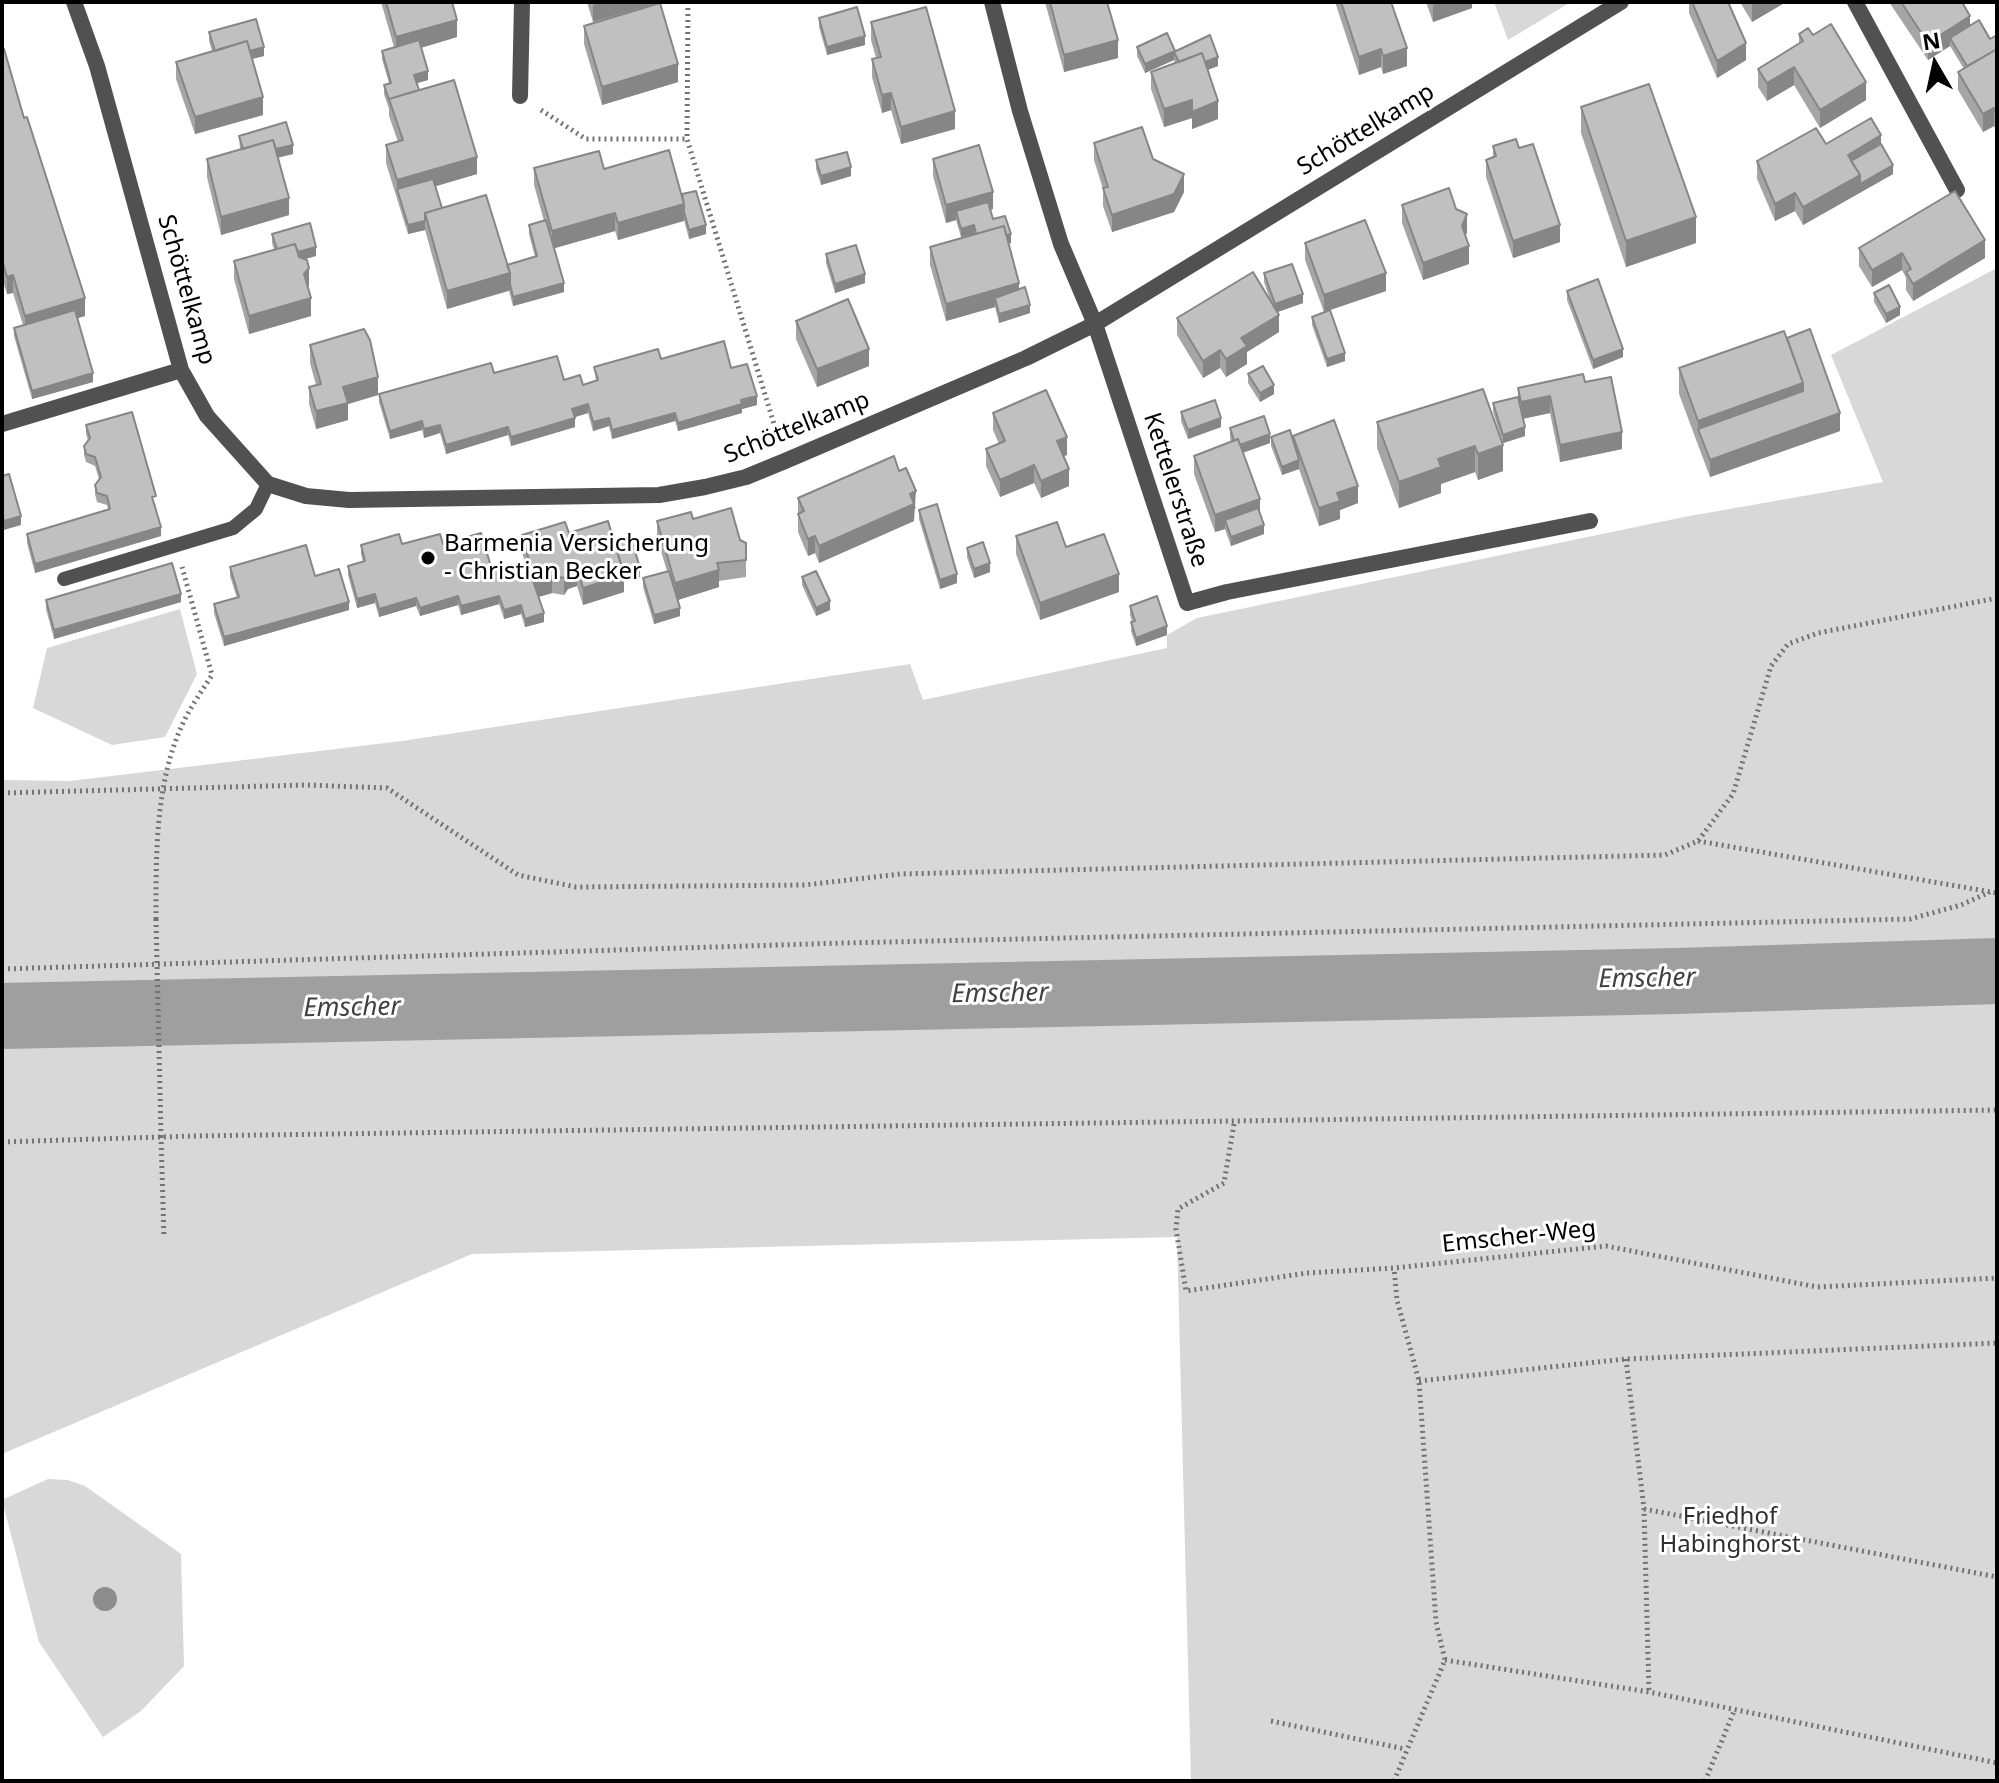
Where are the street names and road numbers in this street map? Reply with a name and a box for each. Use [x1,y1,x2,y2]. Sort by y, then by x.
street label: Schöttelkamp [1292,78,1440,182]
street label: Schöttelkamp [151,212,221,368]
street label: Schöttelkamp [720,386,874,470]
street label: Kettelerstraße [1136,409,1214,571]
street label: Emscher-Weg [1440,1215,1598,1259]

